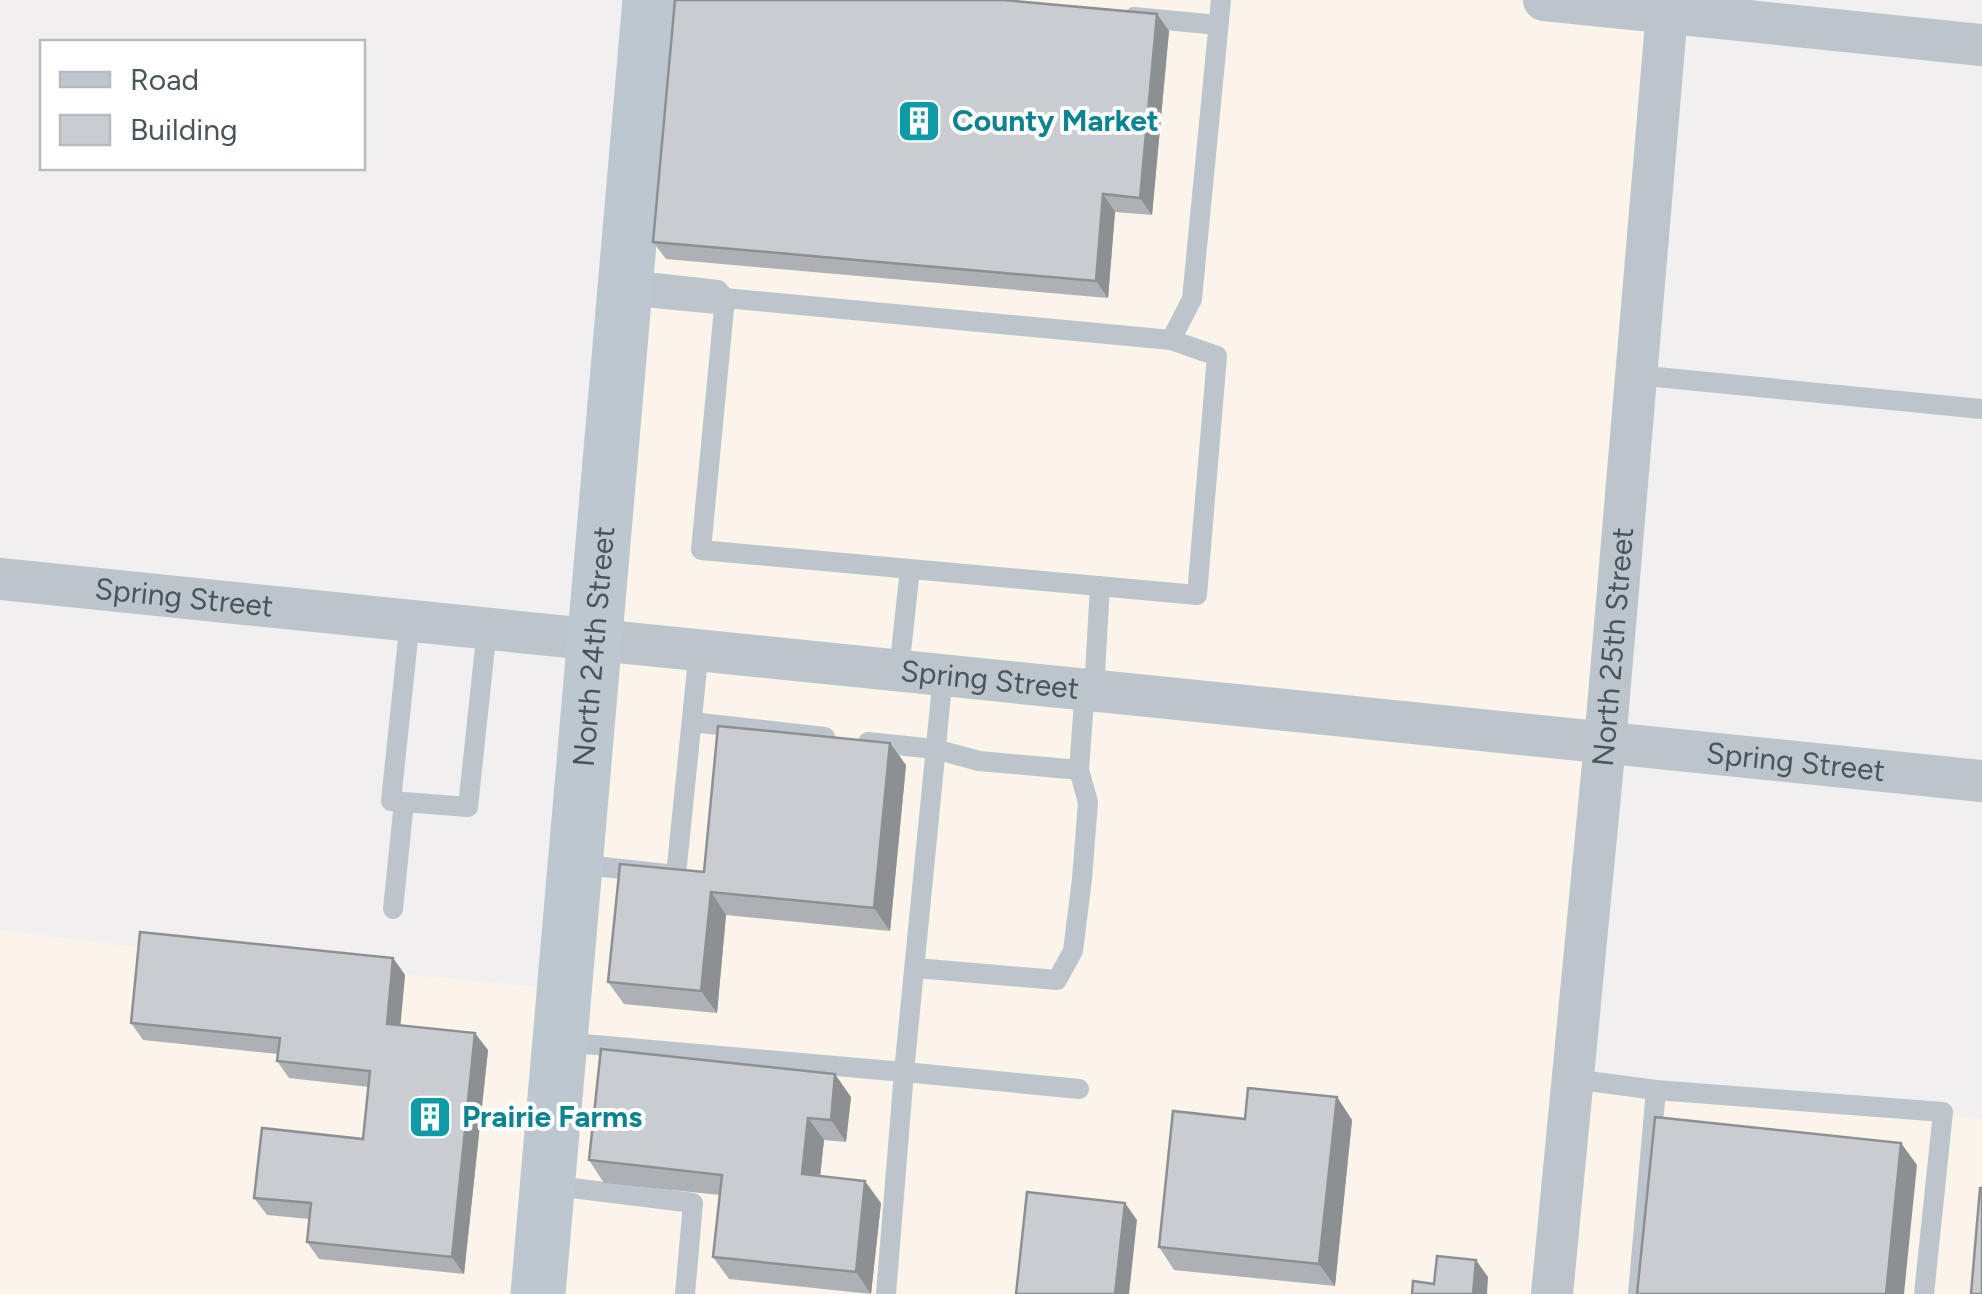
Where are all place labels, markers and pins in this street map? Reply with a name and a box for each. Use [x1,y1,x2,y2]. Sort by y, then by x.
building icon: County Market [896,98,942,144]
place label: County Market [952,102,1159,139]
building icon: Prairie Farms [407,1094,453,1140]
place label: Prairie Farms [462,1098,642,1135]

